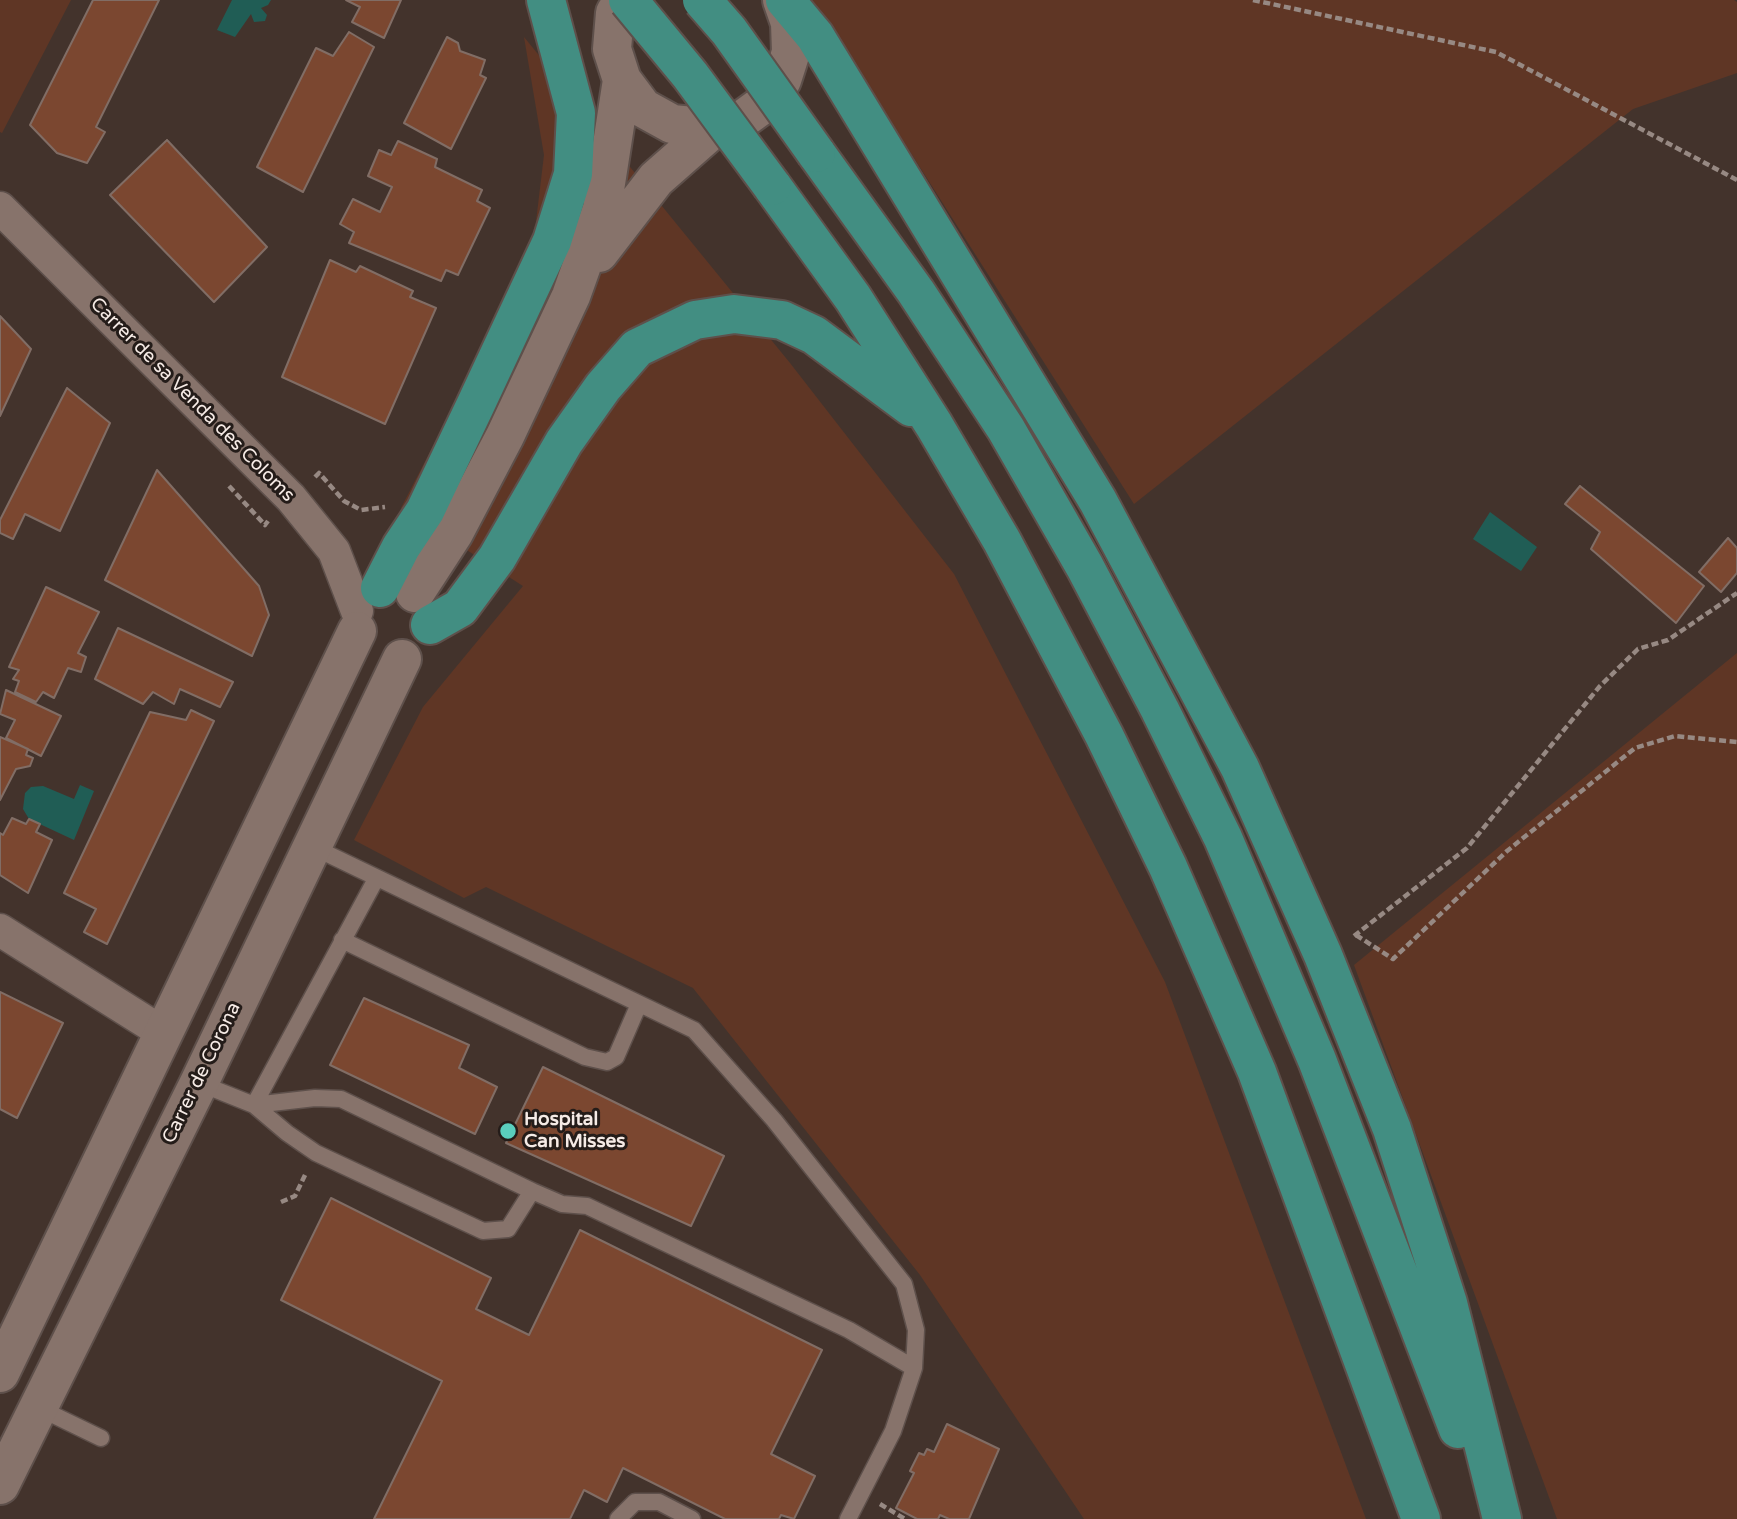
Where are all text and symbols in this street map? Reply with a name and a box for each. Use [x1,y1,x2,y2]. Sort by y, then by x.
street label: Carrer de sa Venda des Coloms [85,293,299,507]
street label: Carrer de Corona [158,999,246,1147]
place label: Hospital Can Misses [524,1109,625,1153]
marker: Hospital Can Misses [498,1121,518,1141]

